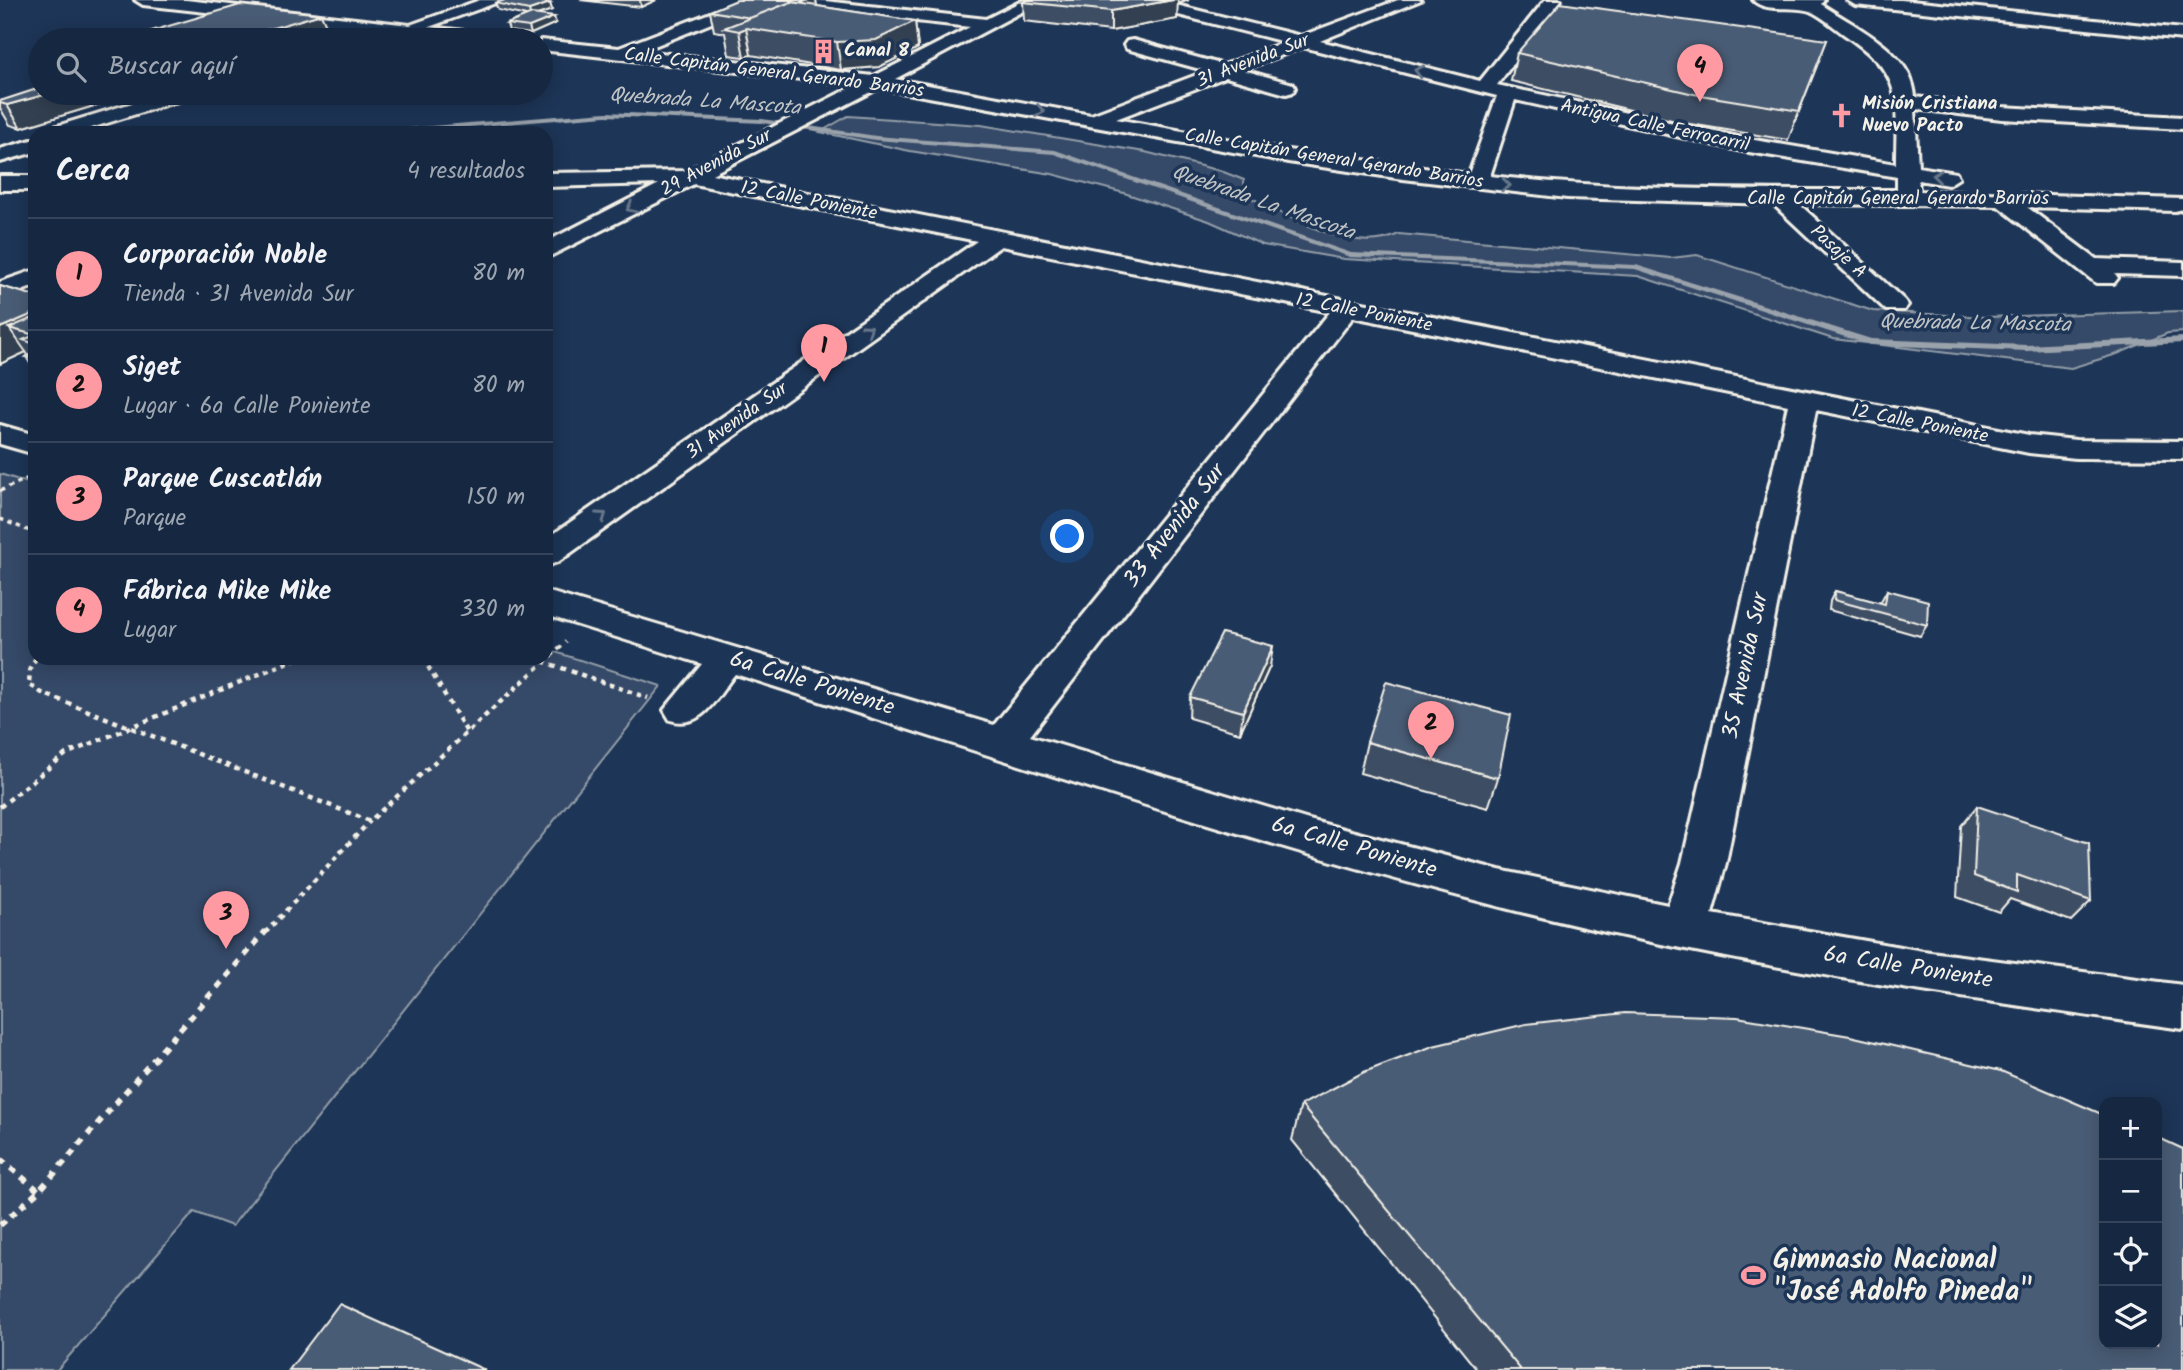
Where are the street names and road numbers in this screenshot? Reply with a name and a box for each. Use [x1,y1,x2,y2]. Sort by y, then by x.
street label: 31 Avenida Sur [1192,25,1315,96]
street label: Calle Capitán General Gerardo Barrios [622,40,926,106]
street label: Antigua Calle Ferrocarril [1558,91,1753,161]
street label: 29 Avenida Sur [655,120,779,205]
street label: Calle Capitán General Gerardo Barrios [1182,121,1486,197]
street label: 12 Calle Poniente [738,173,880,229]
street label: Calle Capitán General Gerardo Barrios [1747,184,2049,214]
street label: Pasaje A [1803,218,1873,286]
street label: 12 Calle Poniente [1293,285,1435,341]
street label: 31 Avenida Sur [680,374,796,467]
street label: 12 Calle Poniente [1849,396,1991,452]
street label: 33 Avenida Sur [1115,455,1236,596]
street label: 35 Avenida Sur [1713,588,1779,743]
street label: 6a Calle Poniente [725,642,899,726]
street label: 6a Calle Poniente [1267,807,1441,889]
street label: 6a Calle Poniente [1821,937,1995,999]

